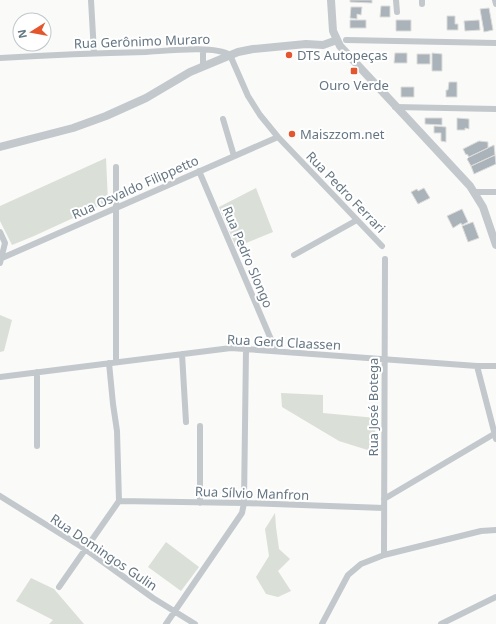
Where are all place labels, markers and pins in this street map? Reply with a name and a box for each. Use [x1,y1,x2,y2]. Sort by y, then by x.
place label: DTS Autopeças [297,46,388,64]
marker: DTS Autopeças [284,50,294,60]
marker: Ouro Verde [349,66,359,76]
place label: Ouro Verde [319,76,389,94]
place label: Maiszzom.net [300,125,385,143]
marker: Maiszzom.net [287,129,297,139]

